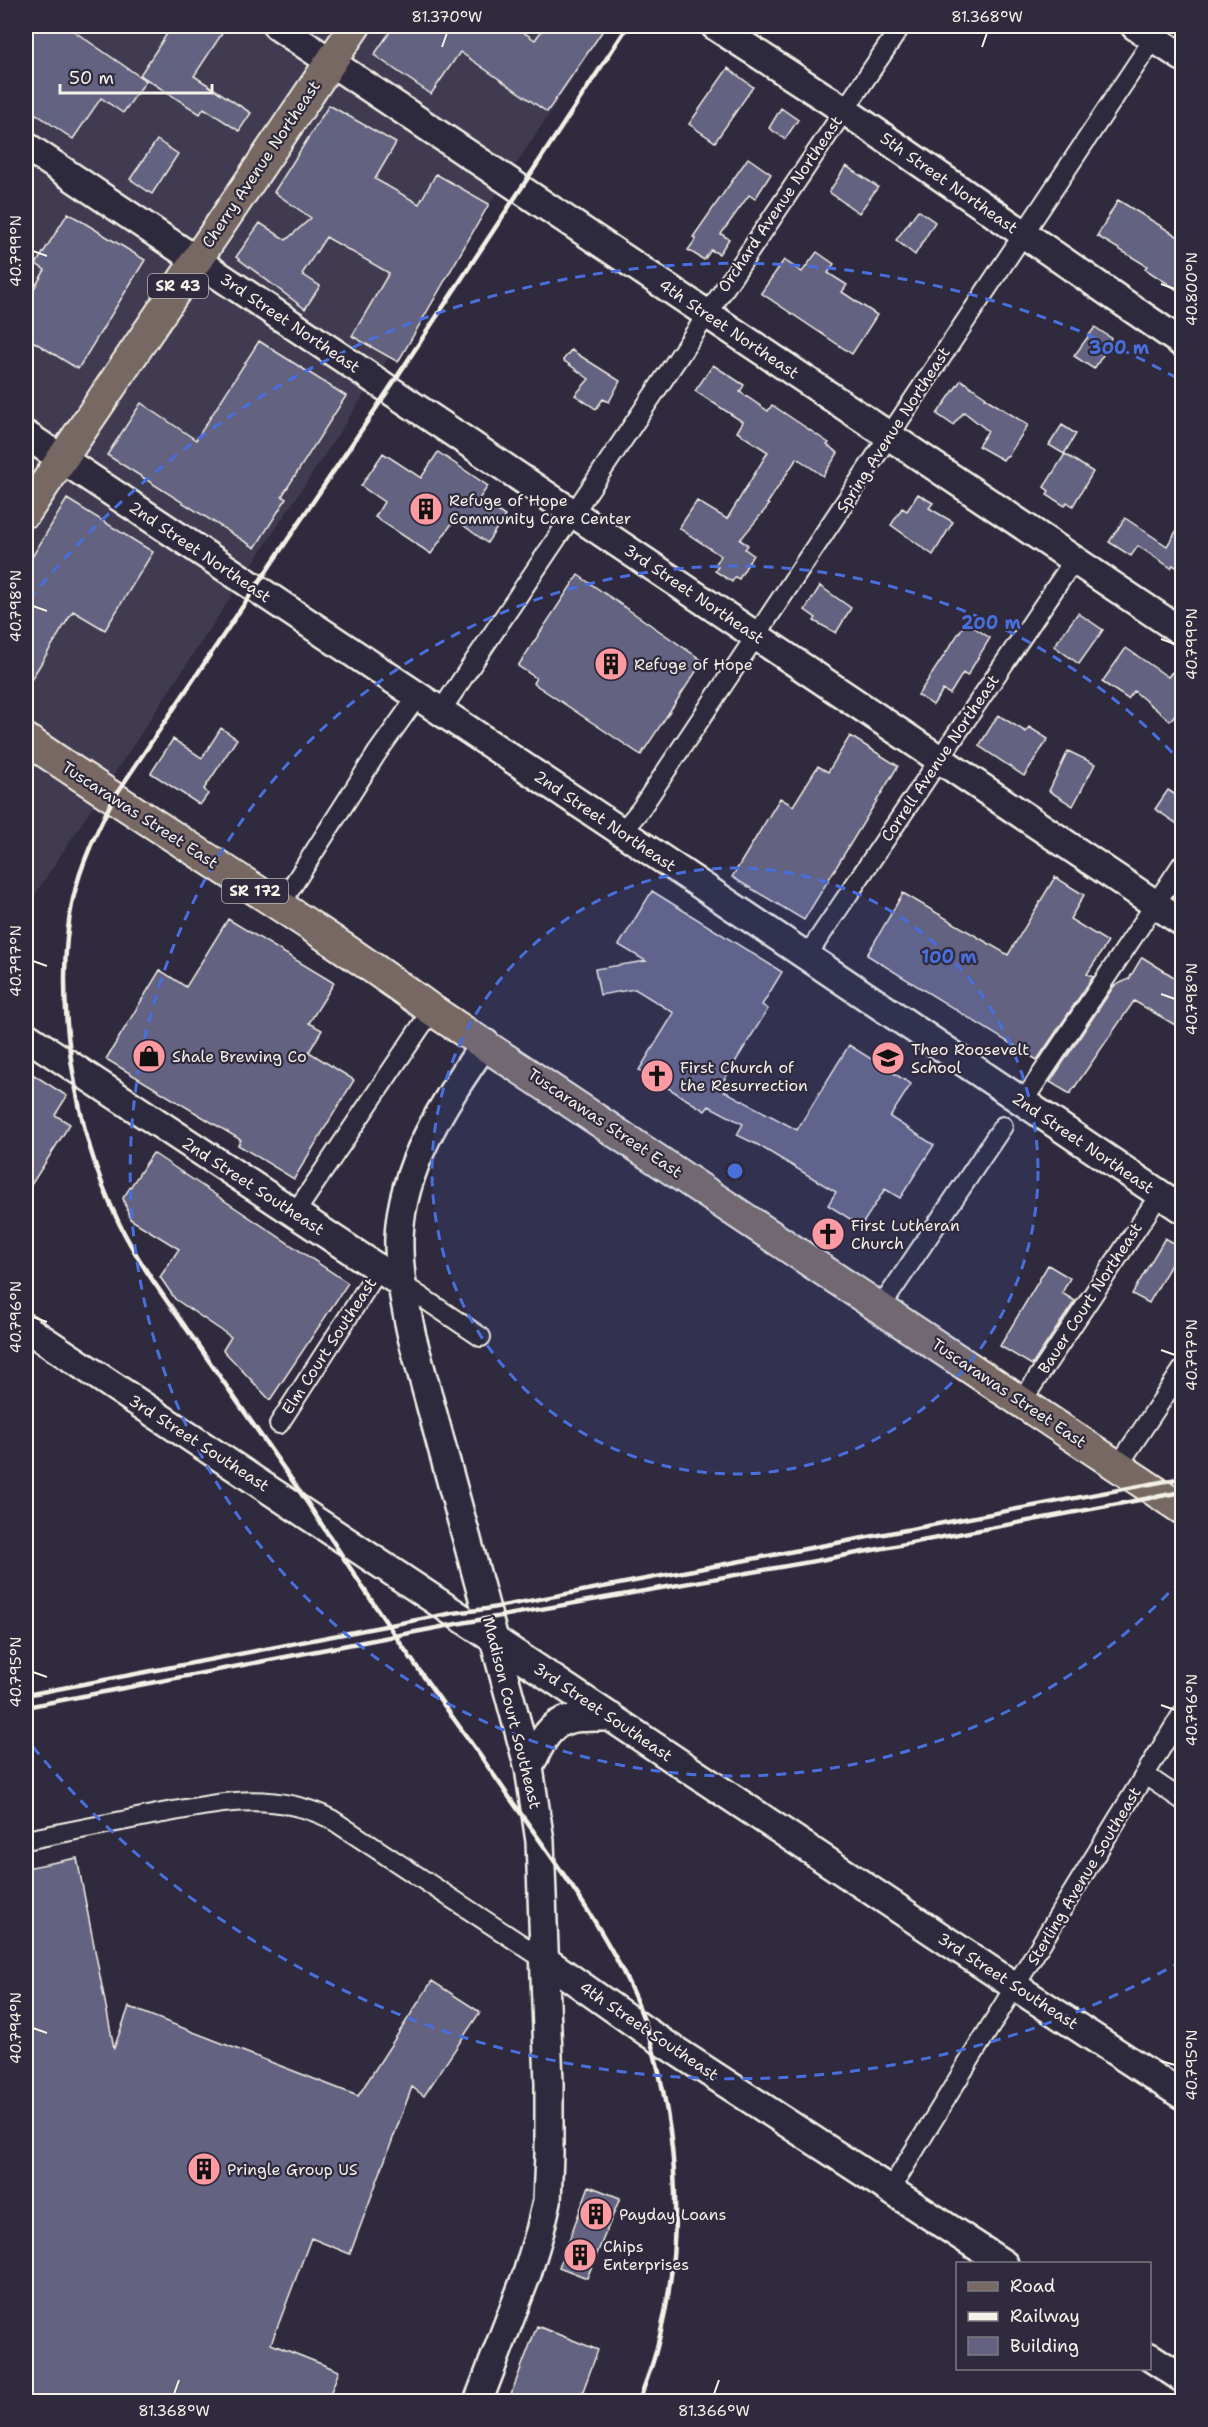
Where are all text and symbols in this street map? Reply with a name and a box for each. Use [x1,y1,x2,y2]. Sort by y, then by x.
text: 81.370°W [412,7,483,27]
text: 81.368°W [951,7,1023,27]
scale bar [60,57,212,95]
text: 50 m [69,66,114,90]
street label: Cherry Avenue Northeast [197,76,325,252]
street label: Orchard Avenue Northeast [713,112,847,296]
street label: 5th Street Northeast [876,128,1022,238]
text: 40.799°N [6,215,26,287]
text: 40.800°N [1182,252,1202,326]
street label: 3rd Street Northeast [216,268,364,378]
road number: SR 43 [148,274,208,298]
street label: 4th Street Northeast [655,274,803,384]
text: 300 m [1089,336,1150,360]
street label: Spring Avenue Northeast [831,343,955,517]
place label: Refuge of Hope Community Care Center [449,490,631,529]
building icon: Refuge of Hope Community Care Center [408,491,444,527]
street label: 2nd Street Northeast [125,497,275,607]
street label: 3rd Street Northeast [620,539,768,649]
text: 40.798°N [6,570,26,642]
text: 40.799°N [1182,608,1202,680]
text: 200 m [961,611,1022,635]
building icon: Refuge of Hope [593,646,629,682]
place label: Refuge of Hope [634,654,753,675]
street label: Correll Avenue Northeast [876,670,1004,846]
street label: Tuscarawas Street East [58,757,222,873]
street label: 2nd Street Northeast [530,766,680,876]
road number: SR 172 [222,879,288,903]
text: 40.797°N [6,925,26,997]
text: 100 m [921,945,977,969]
text: 40.798°N [1182,963,1202,1035]
shop icon: Shale Brewing Co [131,1038,167,1074]
place label: Theo Roosevelt School [911,1039,1029,1078]
school or university icon: Theo Roosevelt School [870,1040,906,1076]
place label: Shale Brewing Co [172,1046,307,1067]
place label: First Church of the Resurrection [680,1057,808,1096]
church icon: First Church of the Resurrection [639,1058,675,1094]
street label: Tuscarawas Street East [524,1063,686,1183]
street label: 2nd Street Northeast [1008,1088,1158,1198]
street label: 2nd Street Southeast [178,1132,328,1240]
centre of rings [725,1161,745,1181]
place label: First Lutheran Church [851,1215,960,1254]
church icon: First Lutheran Church [810,1216,846,1252]
street label: Bauer Court Northeast [1033,1218,1147,1378]
street label: Elm Court Southeast [277,1274,381,1418]
text: 40.796°N [6,1281,26,1353]
text: 40.797°N [1182,1319,1202,1391]
street label: Tuscarawas Street East [928,1333,1090,1453]
street label: 3rd Street Southeast [125,1390,273,1496]
street label: Madison Court Southeast [478,1615,546,1811]
text: 40.795°N [6,1636,26,1708]
street label: 3rd Street Southeast [529,1658,677,1766]
text: 40.796°N [1182,1674,1202,1746]
street label: Sterling Avenue Southeast [1022,1783,1146,1969]
street label: 3rd Street Southeast [934,1928,1082,2034]
street label: 4th Street Southeast [575,1977,723,2085]
text: 40.794°N [6,1992,26,2064]
text: 40.795°N [1182,2029,1202,2101]
building icon: Pringle Group US [186,2151,222,2187]
place label: Pringle Group US [227,2159,358,2180]
building icon: Payday Loans [578,2196,614,2232]
place label: Payday Loans [619,2204,726,2225]
place label: Chips Enterprises [603,2236,689,2275]
building icon: Chips Enterprises [562,2237,598,2273]
legend [956,2262,1151,2370]
text: Road [1010,2274,1055,2298]
text: Railway [1010,2304,1080,2328]
text: Building [1010,2334,1079,2358]
text: 81.368°W [138,2401,210,2421]
text: 81.366°W [678,2401,750,2421]

